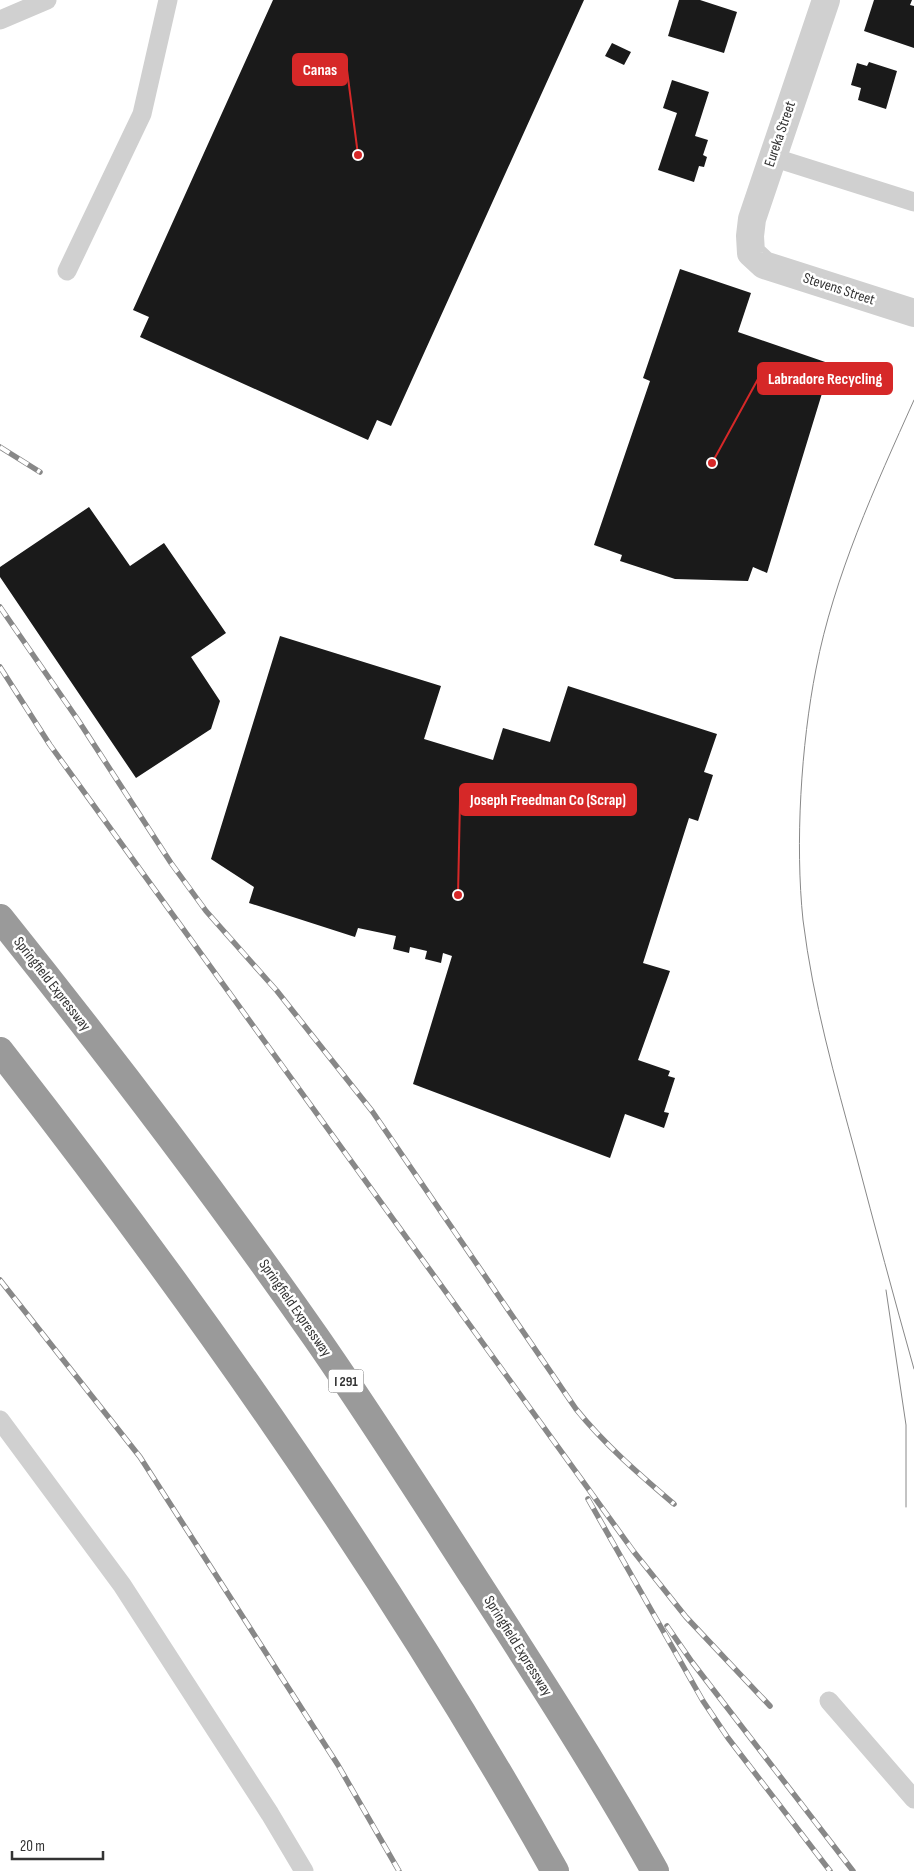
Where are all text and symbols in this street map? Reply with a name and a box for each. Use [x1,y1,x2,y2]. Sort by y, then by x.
callout: Canas [293,54,347,85]
text: Canas [303,61,337,80]
street label: Eureka Street [760,98,800,169]
street label: Stevens Street [801,268,878,310]
callout: Labradore Recycling [758,363,892,394]
text: Labradore Recycling [768,370,882,389]
callout: Joseph Freedman Co (Scrap) [460,784,636,815]
text: Joseph Freedman Co (Scrap) [469,791,626,810]
street label: Springfield Expressway [9,933,95,1035]
street label: Springfield Expressway [254,1256,336,1361]
road number: I 291 [328,1370,364,1392]
street label: Springfield Expressway [480,1592,557,1700]
scale bar [12,1828,104,1860]
text: 20 m [20,1837,45,1856]

